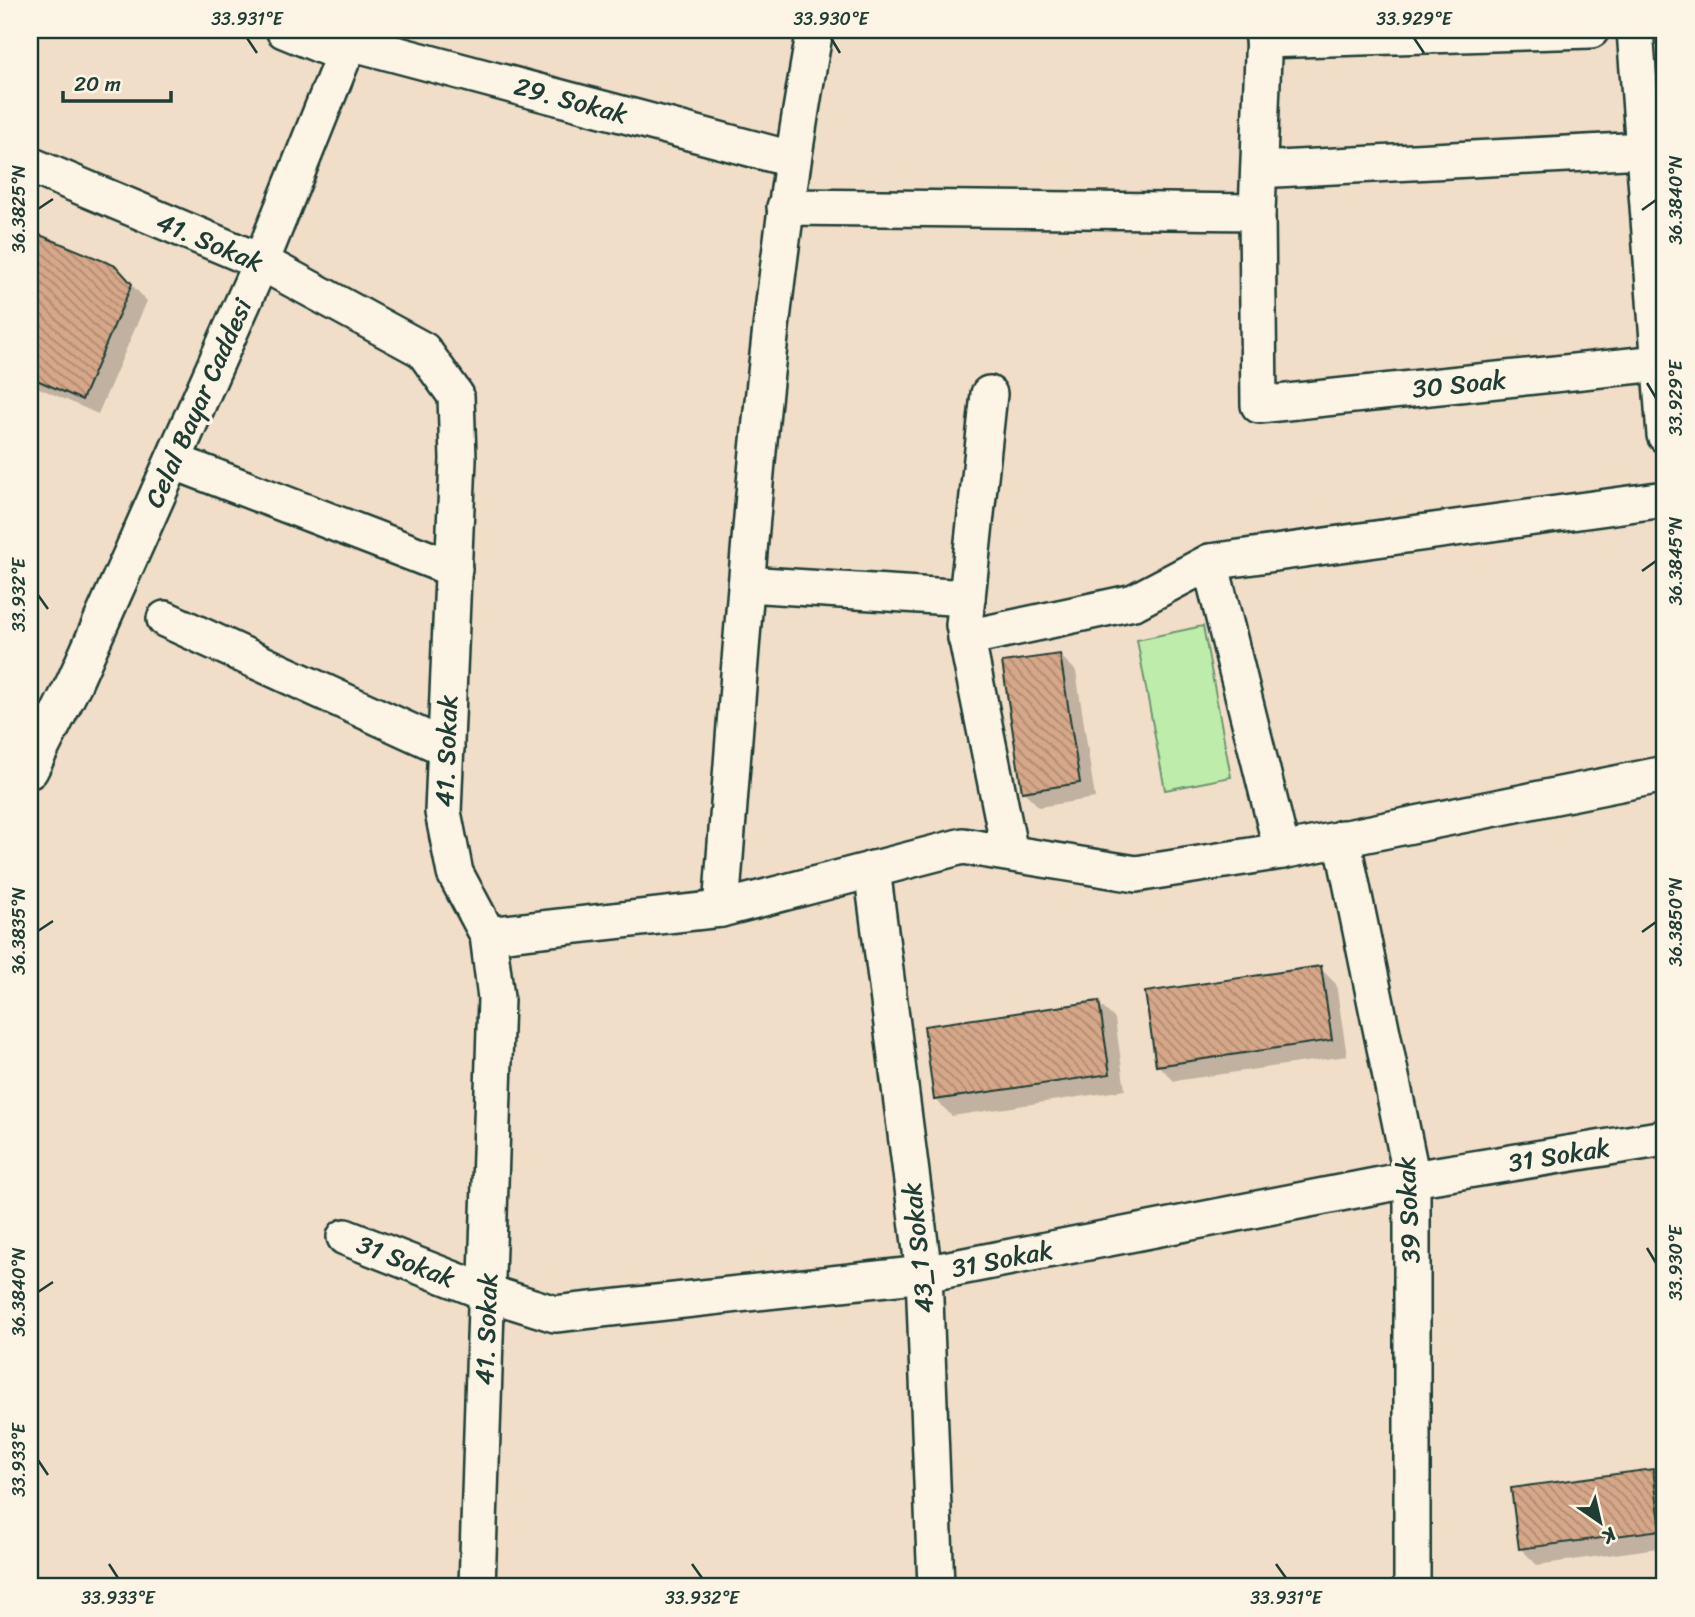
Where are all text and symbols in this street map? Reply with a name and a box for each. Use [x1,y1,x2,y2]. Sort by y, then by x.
text: 33.931°E [211,3,284,35]
text: 33.930°E [793,3,870,35]
text: 33.929°E [1376,3,1453,35]
scale bar [63,60,172,104]
street label: 29. Sokak [509,63,633,137]
text: 20 m [74,65,121,103]
text: 36.3840°N [1660,155,1692,245]
text: 36.3825°N [3,165,35,253]
street label: 41. Sokak [149,199,271,285]
street label: Celal Bayar Caddesi [131,290,265,515]
street label: 30 Soak [1410,356,1508,412]
text: 33.929°E [1660,359,1692,436]
text: 36.3845°N [1660,516,1692,605]
text: 33.932°E [3,557,35,632]
street label: 41. Sokak [421,694,471,808]
text: 36.3850°N [1660,877,1692,966]
text: 36.3835°N [3,887,35,975]
street label: 31 Sokak [1505,1124,1613,1186]
street label: 39 Sokak [1382,1155,1434,1265]
street label: 43_1 Sokak [888,1180,948,1316]
street label: 31 Sokak [350,1221,462,1301]
text: 33.930°E [1660,1224,1692,1301]
street label: 31 Sokak [947,1227,1057,1291]
text: 36.3840°N [3,1247,35,1337]
street label: 41. Sokak [461,1272,511,1386]
text: 33.933°E [3,1422,35,1497]
north arrow [1566,1488,1636,1558]
text: K [1594,1518,1624,1553]
text: 33.933°E [81,1582,156,1614]
text: 33.932°E [665,1582,740,1614]
text: 33.931°E [1250,1582,1323,1614]

